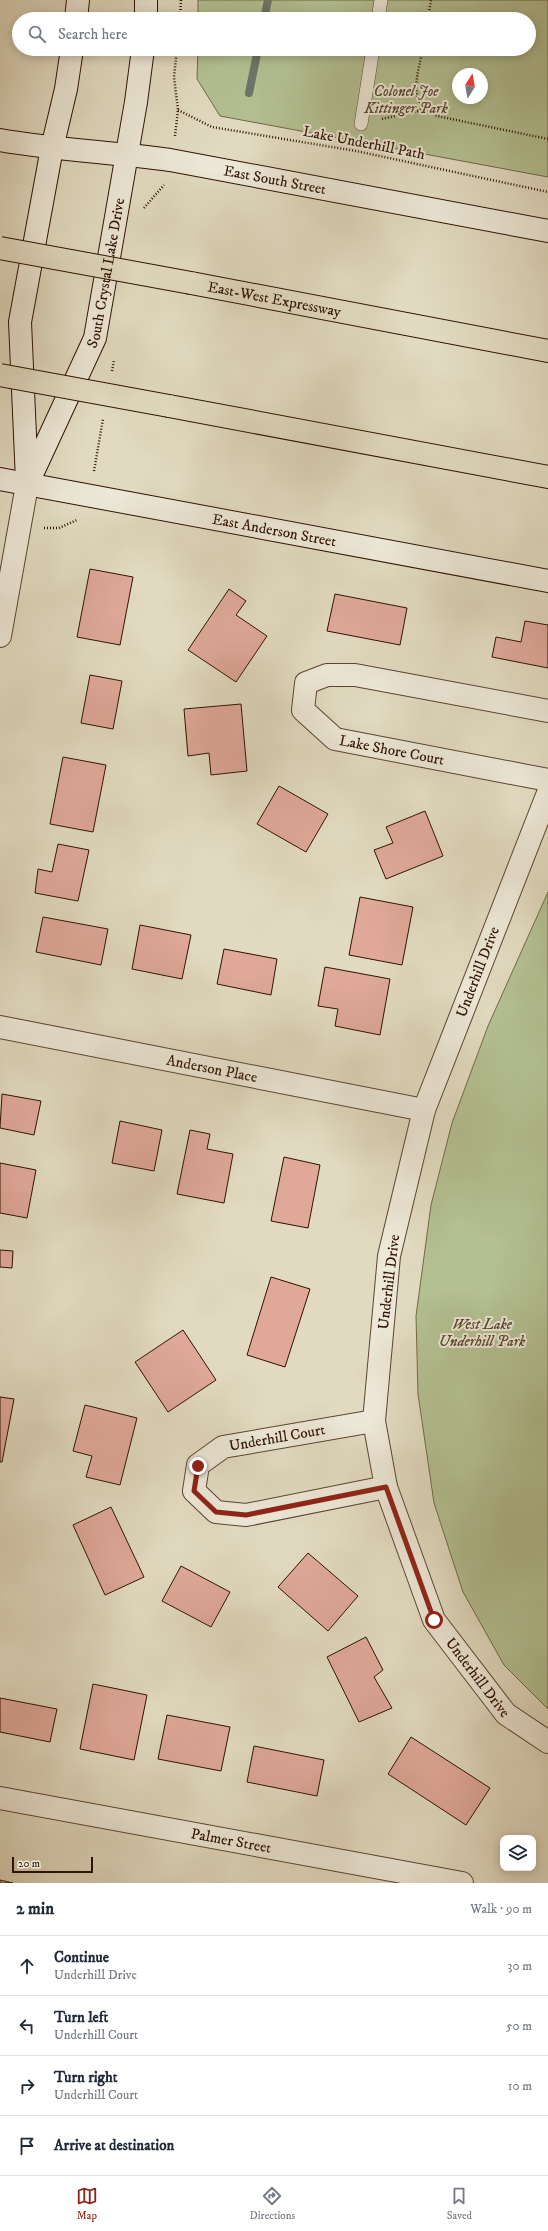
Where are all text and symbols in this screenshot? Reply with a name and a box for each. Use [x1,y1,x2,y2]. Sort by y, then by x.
search box [12,12,536,56]
icon: search [26,23,48,45]
text: Search here [58,25,127,44]
north arrow [452,68,488,104]
park label: Colonel Joe Kittinger Park [363,82,448,118]
street label: Lake Underhill Path [301,122,427,164]
street label: East South Street [222,161,328,199]
street label: South Crystal Lake Drive [82,196,129,351]
street label: East-West Expressway [206,277,344,321]
street label: East Anderson Street [211,509,338,551]
street label: Lake Shore Court [338,731,446,769]
street label: Underhill Drive [452,924,504,1020]
street label: Anderson Place [165,1050,259,1087]
street label: Underhill Drive [374,1233,404,1331]
park label: West Lake Underhill Park [439,1315,526,1351]
street label: Underhill Court [228,1420,327,1456]
route end [189,1457,207,1475]
route start [425,1611,443,1629]
street label: Underhill Drive [441,1634,515,1721]
street label: Palmer Street [189,1824,273,1857]
map controls [500,1835,536,1871]
button: layers [500,1835,536,1871]
scale bar [12,1855,93,1874]
text: 20 m [18,1857,40,1871]
text: 2 min [16,1898,54,1920]
text: Walk · 90 m [470,1901,532,1917]
text: Continue [54,1948,109,1967]
icon: ahead [16,1955,38,1977]
text: 30 m [508,1958,532,1974]
text: Underhill Drive [54,1967,137,1983]
text: Turn left [54,2008,108,2027]
icon: left [16,2015,38,2037]
text: 50 m [506,2018,532,2034]
text: Underhill Court [54,2027,138,2043]
text: Turn right [54,2068,117,2087]
icon: right [16,2075,38,2097]
text: 10 m [508,2078,532,2094]
text: Underhill Court [54,2087,138,2103]
icon: arrive [16,2135,38,2157]
text: Arrive at destination [54,2136,174,2155]
tab: Map [76,2185,98,2223]
tab: Directions [250,2185,295,2223]
tab: Saved [447,2185,472,2223]

